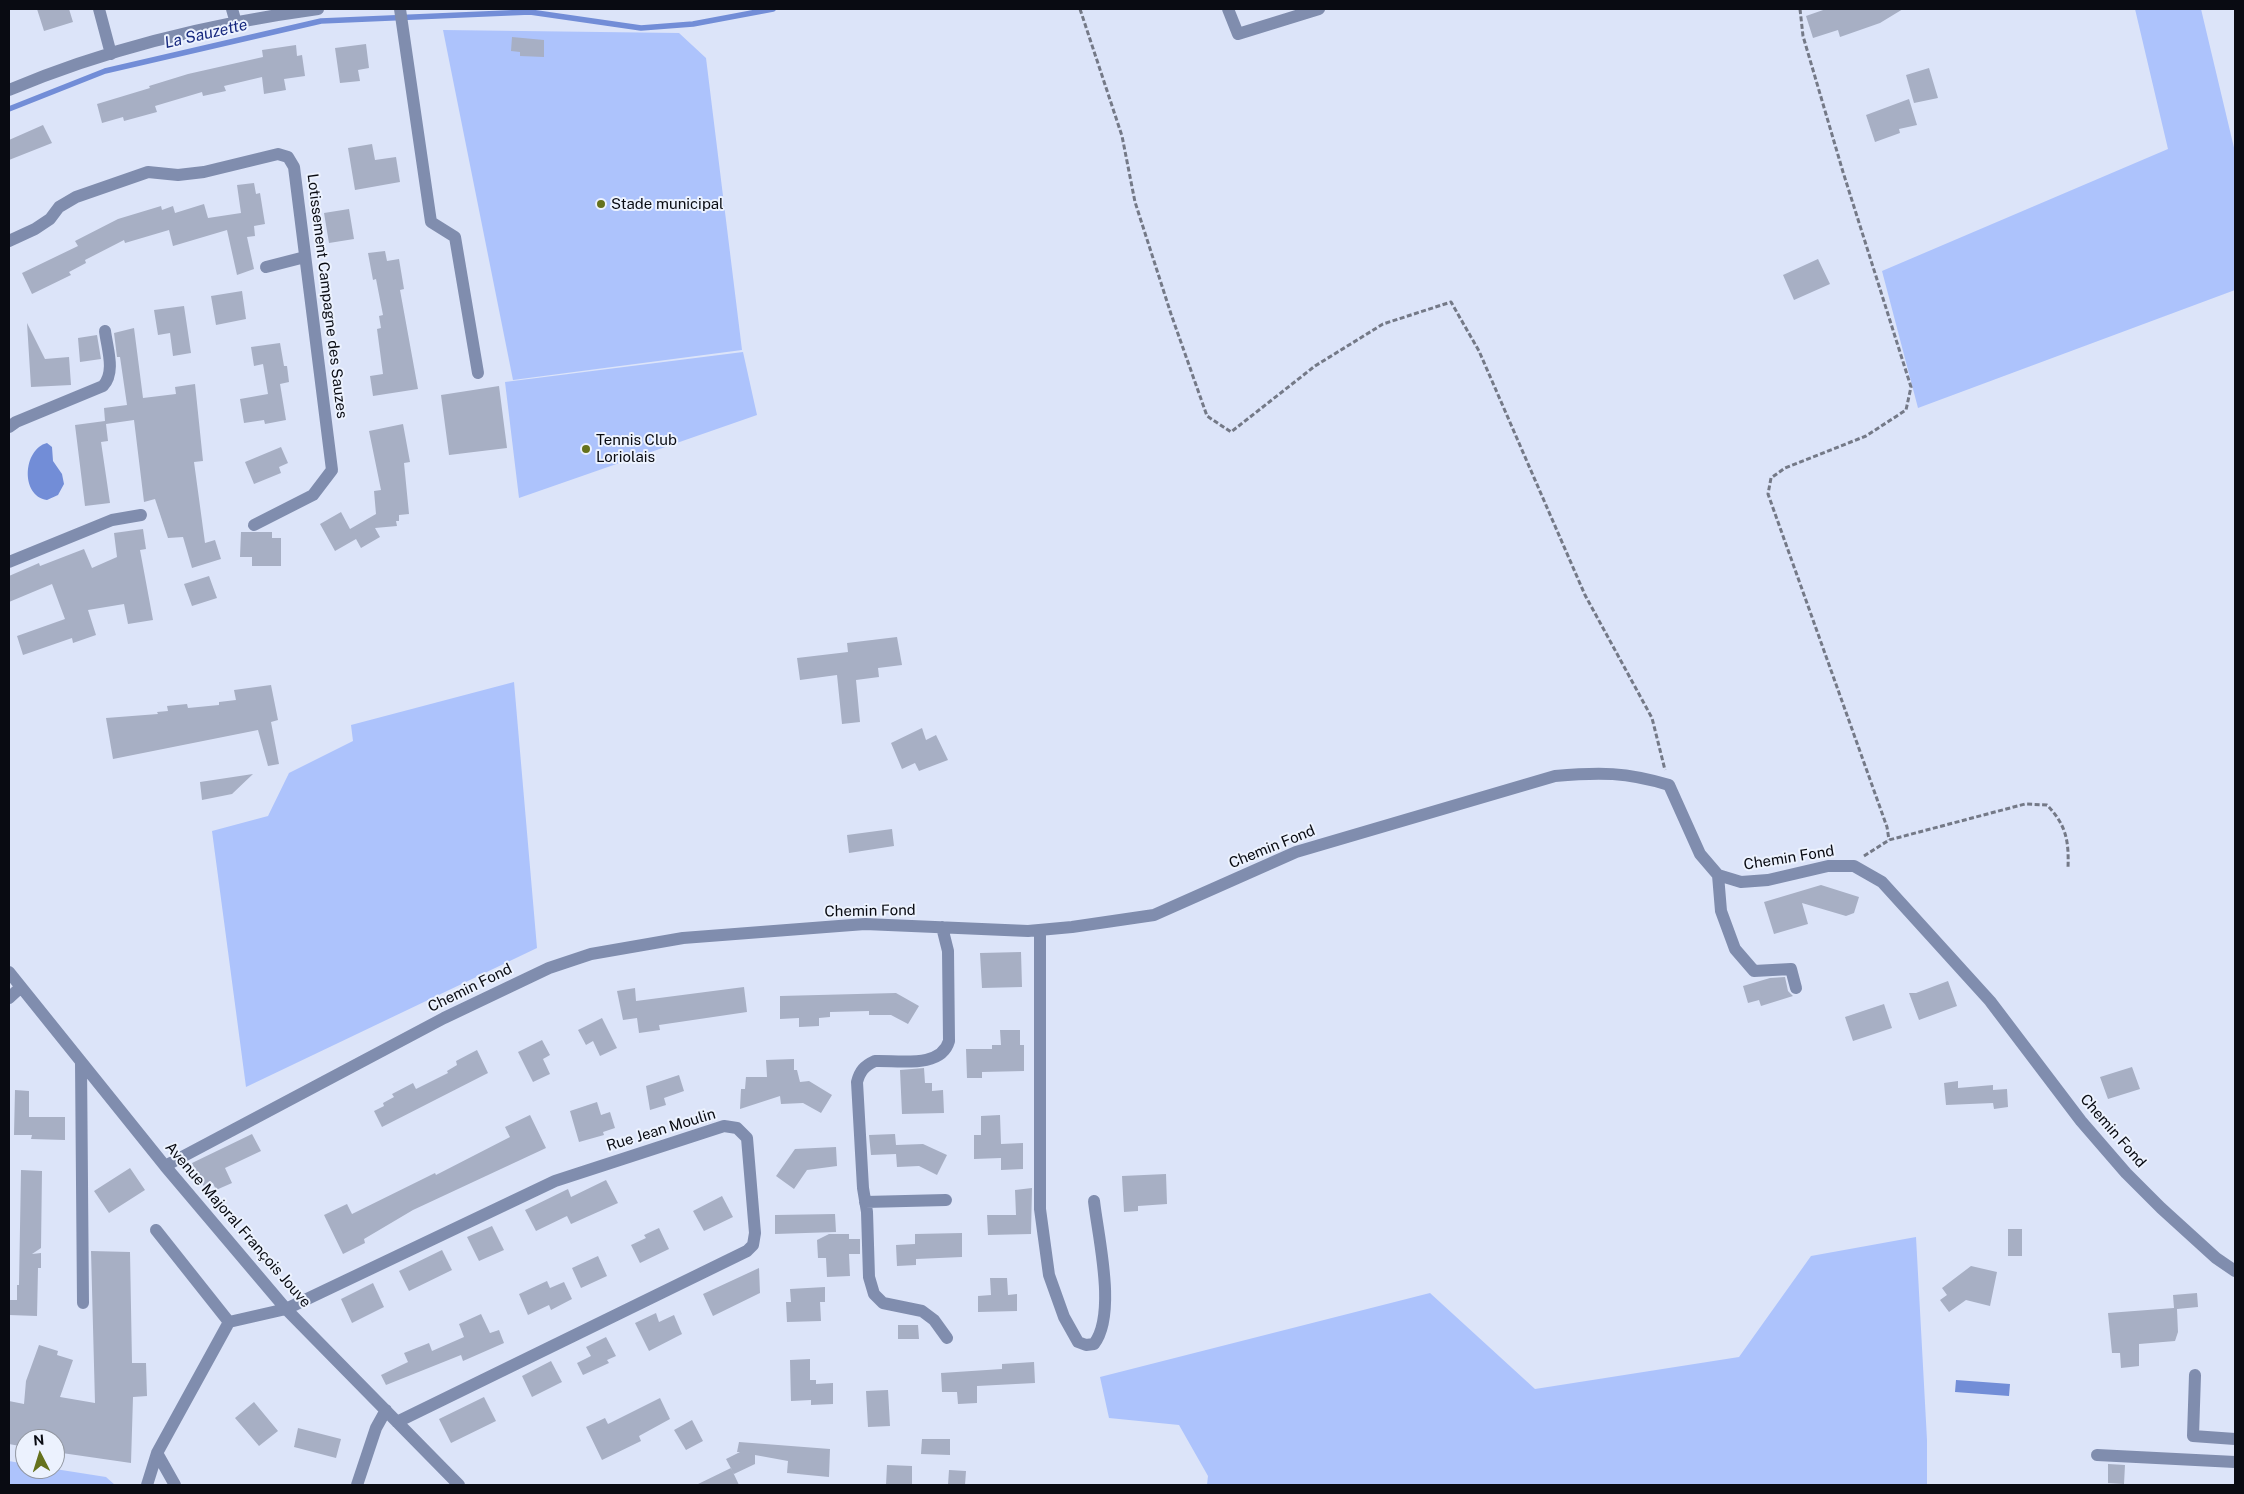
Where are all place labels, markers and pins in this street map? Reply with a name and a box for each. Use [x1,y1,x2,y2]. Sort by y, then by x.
place label: Stade municipal [611,195,724,213]
marker: Stade municipal [595,198,607,210]
place label: Tennis Club Loriolais [596,431,677,466]
marker: Tennis Club Loriolais [580,443,592,455]

